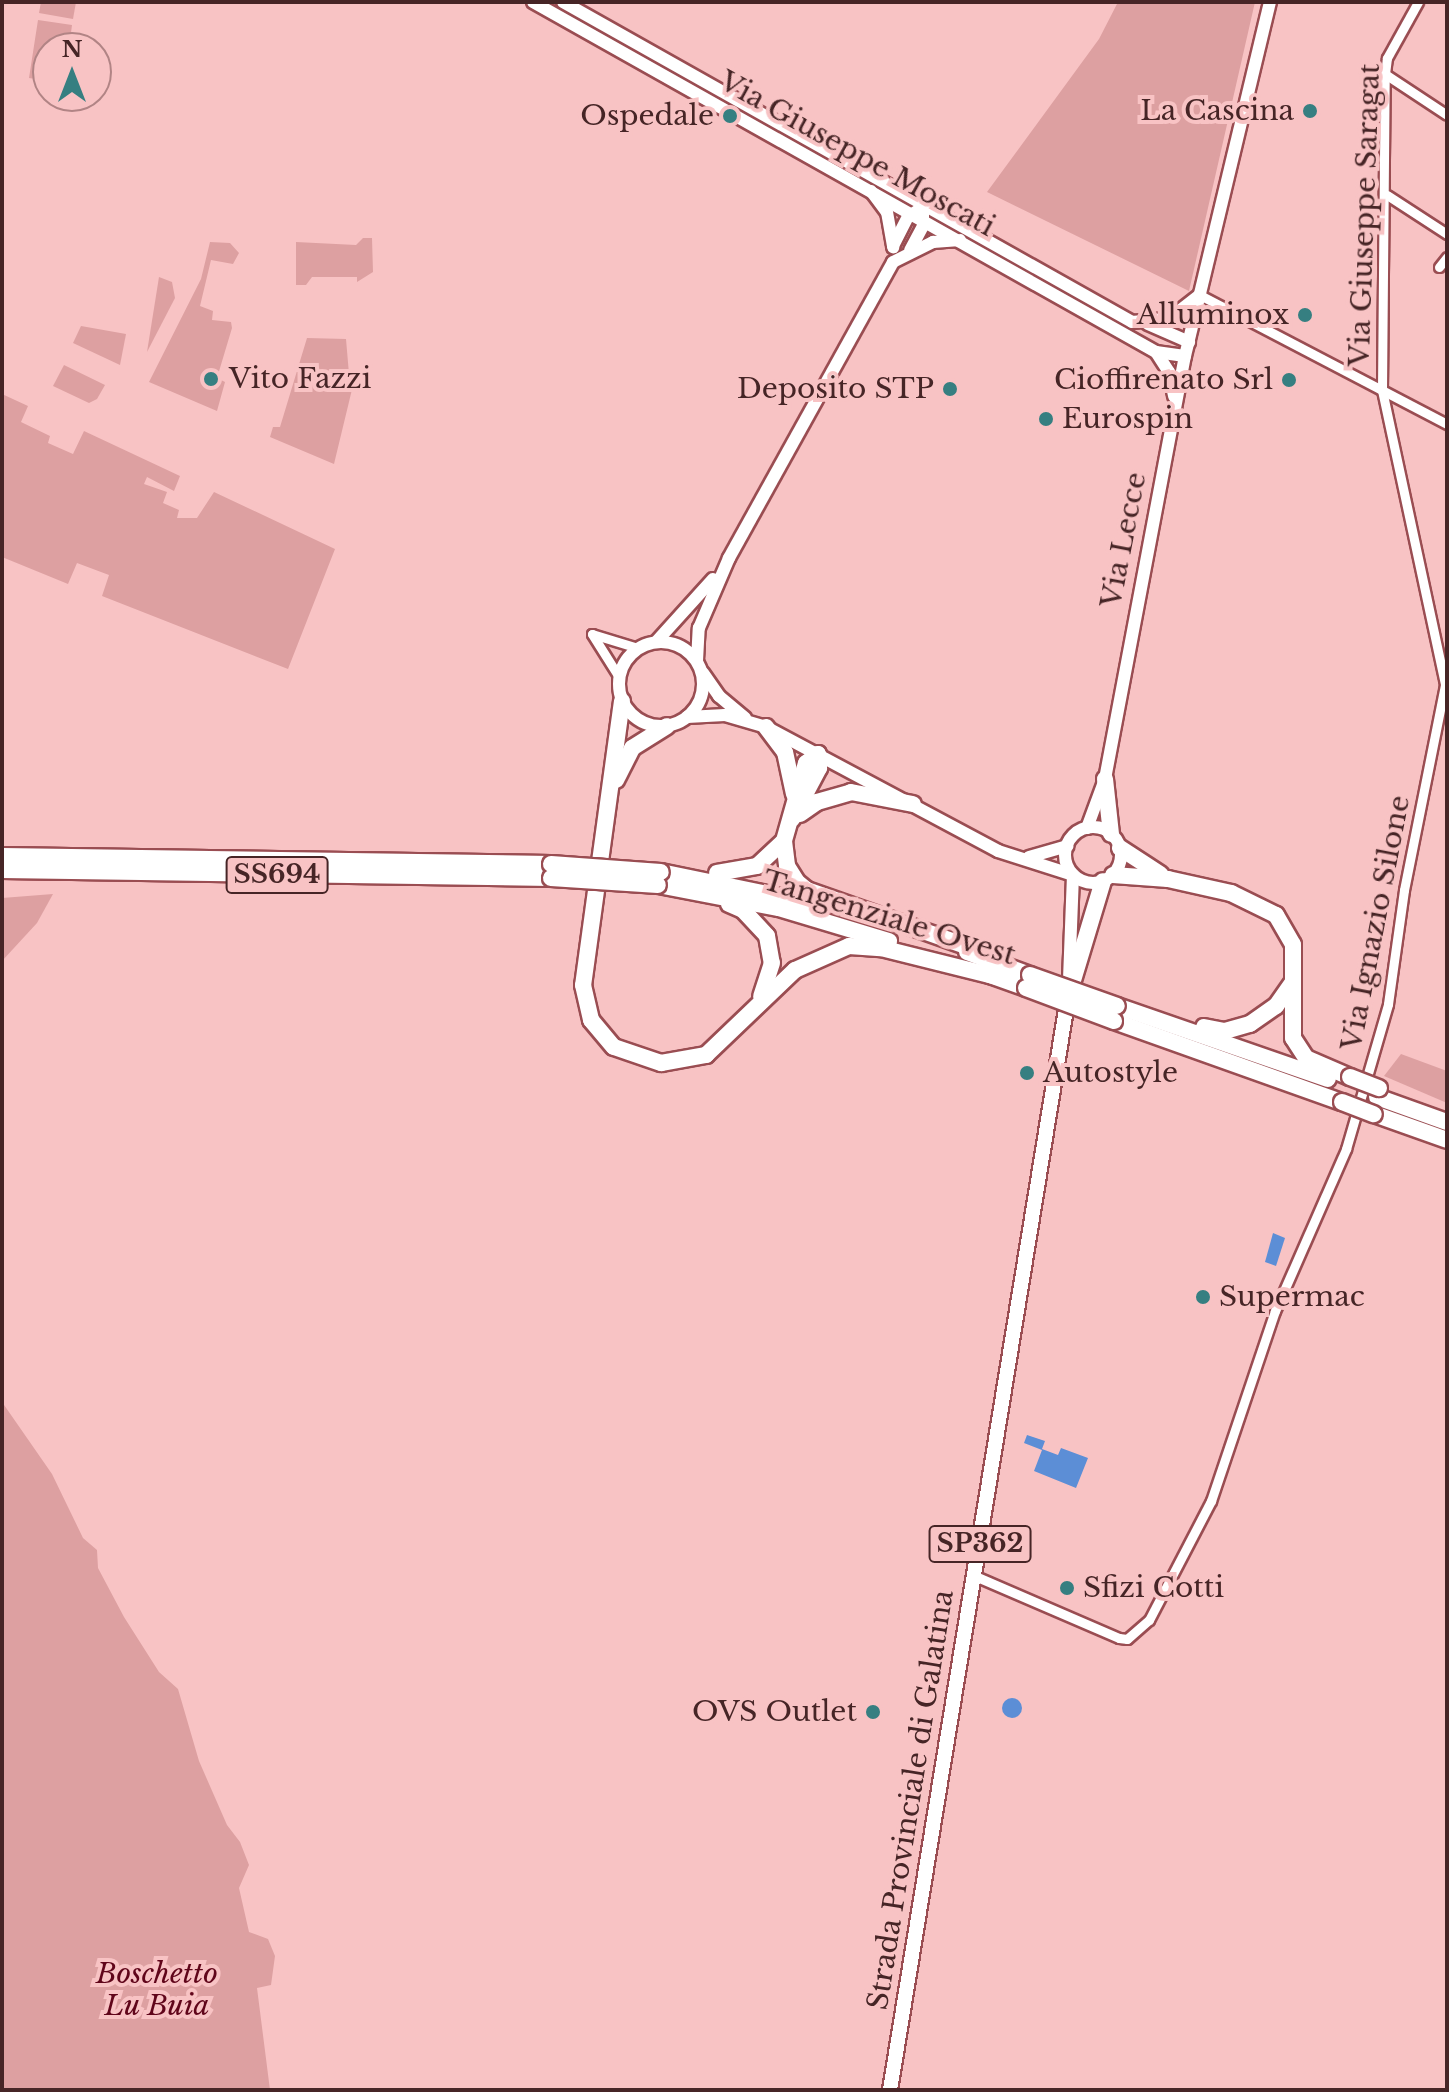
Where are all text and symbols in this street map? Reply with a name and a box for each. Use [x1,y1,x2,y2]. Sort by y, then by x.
north arrow [32,32,112,112]
text: N [62,36,82,63]
street label: Via Giuseppe Saragat [1343,63,1387,367]
street label: Via Giuseppe Moscati [713,64,1001,244]
place label: La Cascina [1140,94,1294,128]
place label: Ospedale [580,99,714,133]
marker: La Cascina [1301,102,1319,120]
marker: Ospedale [721,107,739,125]
place label: Alluminox [1137,298,1289,332]
marker: Alluminox [1296,306,1314,324]
place label: Vito Fazzi [229,362,371,396]
place label: Cioffirenato Srl [1054,363,1273,397]
marker: Vito Fazzi [200,368,222,390]
marker: Cioffirenato Srl [1280,371,1298,389]
place label: Deposito STP [737,372,934,406]
marker: Deposito STP [941,380,959,398]
place label: Eurospin [1062,402,1193,436]
marker: Eurospin [1037,410,1055,428]
street label: Via Lecce [1094,469,1154,611]
street label: Via Ignazio Silone [1335,793,1417,1053]
road number: SS694 [225,853,329,897]
street label: Tangenziale Ovest [759,864,1019,972]
place label: Autostyle [1043,1056,1178,1090]
marker: Autostyle [1018,1064,1036,1082]
place label: Supermac [1219,1280,1365,1314]
marker: Supermac [1194,1288,1212,1306]
road number: SP362 [928,1522,1032,1566]
place label: Sfizi Cotti [1083,1571,1224,1605]
marker: Sfizi Cotti [1058,1579,1076,1597]
street label: Strada Provinciale di Galatina [861,1588,961,2012]
place label: OVS Outlet [692,1695,857,1729]
marker: OVS Outlet [864,1703,882,1721]
park label: Boschetto Lu Buia [96,1957,218,2023]

